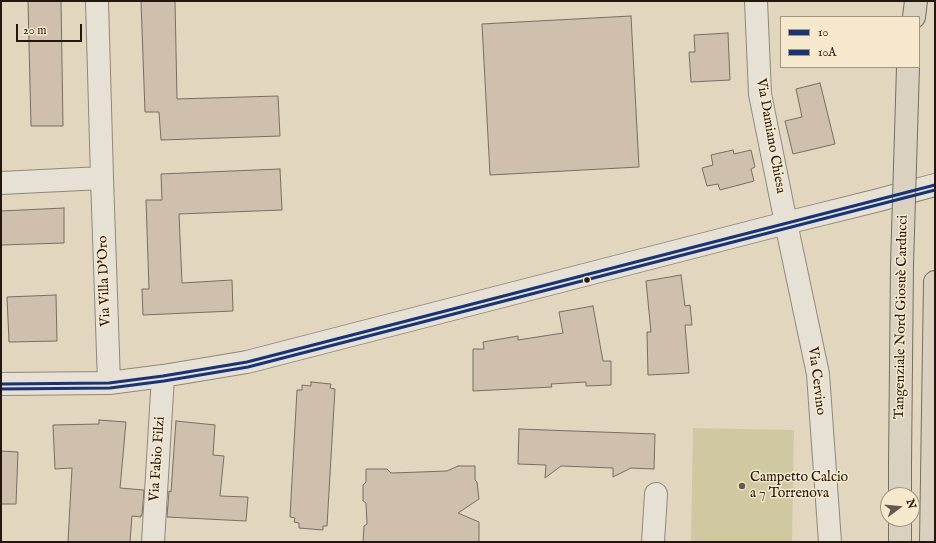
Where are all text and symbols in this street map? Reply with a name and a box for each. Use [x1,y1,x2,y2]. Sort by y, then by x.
scale bar [18,16,84,42]
legend [780,16,920,68]
text: 20 m [23,23,46,38]
text: 10 [818,25,828,40]
text: 10A [818,45,836,60]
street label: Via Damiano Chiesa [752,77,788,195]
street label: Tangenziale Nord Giosuè Carducci [892,215,912,419]
street label: Via Villa D'Oro [95,235,115,327]
unlabelled marker [582,275,592,285]
street label: Via Cervino [803,346,829,416]
street label: Via Fabio Filzi [147,416,169,502]
place label: Campetto Calcio a 7 Torrenova [750,470,848,502]
marker: Campetto Calcio a 7 Torrenova [737,481,747,491]
north arrow [880,487,920,527]
text: N [903,497,919,510]

